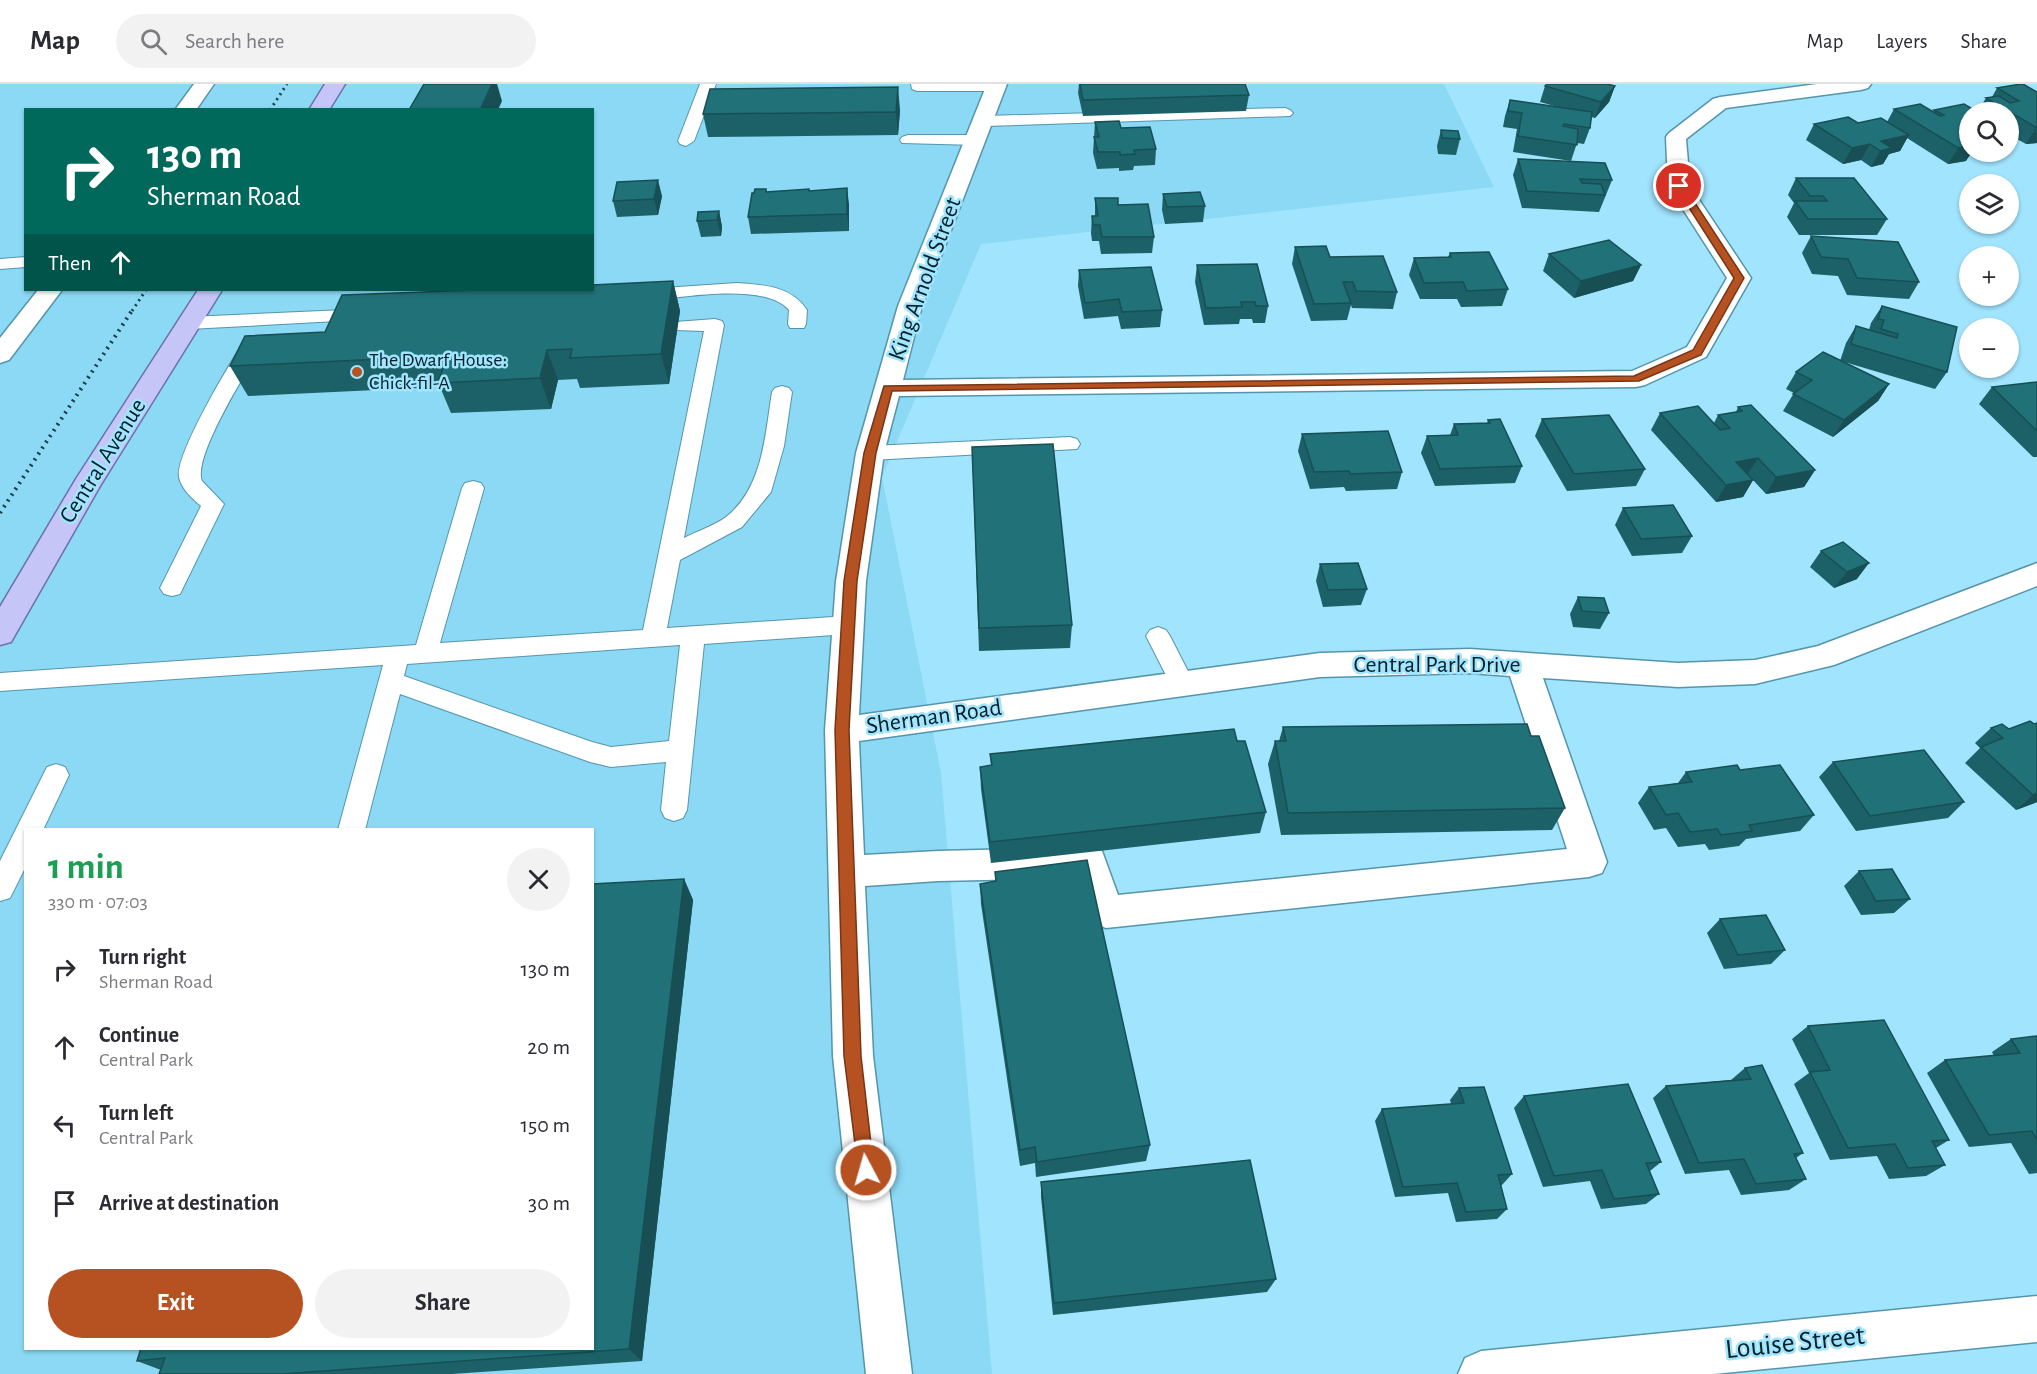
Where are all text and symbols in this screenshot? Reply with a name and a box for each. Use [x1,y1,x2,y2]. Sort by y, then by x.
search box [116,14,536,68]
icon: search [137,25,170,58]
text: Map [30,27,80,55]
text: Search here [185,30,284,52]
text: Map [1807,31,1843,52]
text: Layers [1876,31,1927,52]
text: Share [1960,31,2007,52]
map controls [1959,102,2019,378]
button: search [1959,102,2019,162]
icon: right [48,132,126,210]
text: 130 m [147,134,242,176]
pin [1653,160,1704,211]
icon: arrive [1662,169,1695,202]
button: layers [1959,174,2019,234]
text: Sherman Road [147,183,301,210]
street label: King Arnold Street [884,194,966,364]
icon: ahead [104,246,137,279]
button: + [1959,246,2019,306]
text: Then [48,252,92,274]
button: − [1959,318,2019,378]
place label: The Dwarf House: Chick-fil-A [369,350,507,393]
marker: The Dwarf House: Chick-fil-A [350,365,364,379]
street label: Central Avenue [55,395,151,527]
street label: Central Park Drive [1354,653,1520,677]
street label: Sherman Road [865,696,1003,738]
button: close [507,848,570,911]
text: 1 min [48,849,124,885]
text: 330 m · 07:03 [48,892,148,912]
text: Turn right [99,946,186,968]
icon: right [48,953,81,986]
text: 130 m [521,958,570,980]
text: Sherman Road [99,972,213,992]
text: Continue [99,1024,179,1046]
icon: ahead [48,1031,81,1064]
text: 20 m [527,1036,570,1058]
text: Central Park [99,1050,193,1070]
text: Turn left [99,1102,173,1124]
icon: left [48,1109,81,1142]
text: 150 m [520,1114,570,1136]
text: Central Park [99,1128,193,1148]
position arrow [834,1138,898,1202]
icon: arrive [48,1187,81,1220]
text: Arrive at destination [99,1192,279,1214]
text: 30 m [528,1192,570,1214]
button: Exit [48,1269,303,1338]
button: Share [315,1269,570,1338]
street label: Louise Street [1724,1322,1866,1364]

